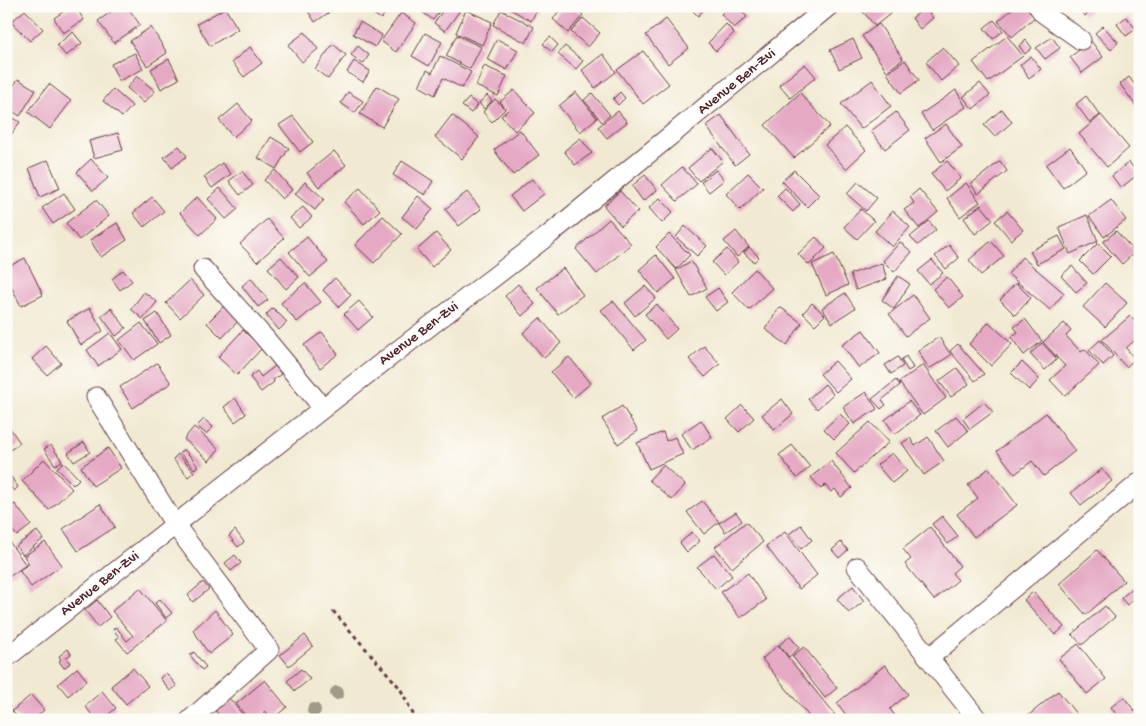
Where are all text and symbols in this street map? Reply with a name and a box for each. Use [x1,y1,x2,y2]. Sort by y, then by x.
street label: Avenue Ben-Zvi [694,45,780,119]
street label: Avenue Ben-Zvi [375,298,463,370]
street label: Avenue Ben-Zvi [57,548,143,620]

